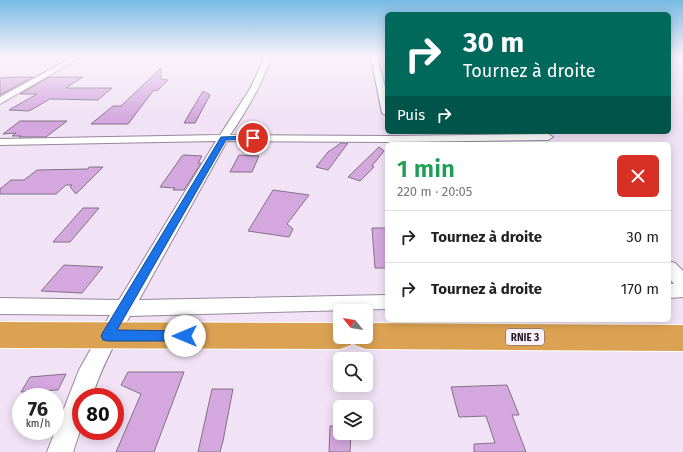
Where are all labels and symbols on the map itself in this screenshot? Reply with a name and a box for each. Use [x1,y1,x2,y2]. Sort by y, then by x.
pin [236,121,270,155]
north arrow [333,304,373,344]
position arrow [164,315,206,357]
road number: RNIE 3 [506,329,544,345]
speed limit sign: 80 [72,388,124,440]

